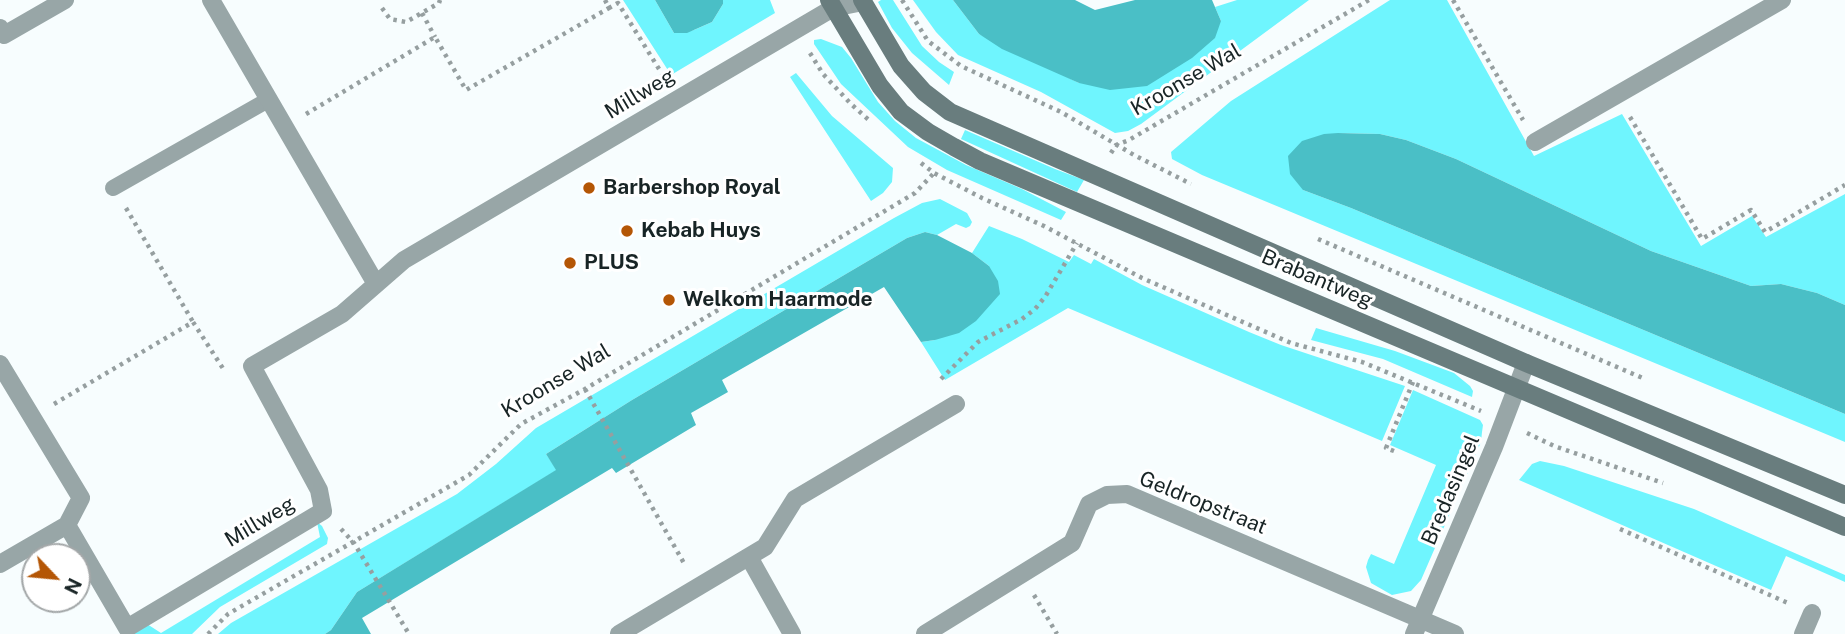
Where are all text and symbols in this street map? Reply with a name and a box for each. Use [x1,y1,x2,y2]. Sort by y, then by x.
street label: Kroonse Wal [1127,38,1245,122]
street label: Millweg [601,63,679,125]
place label: Barbershop Royal [603,175,781,201]
marker: Barbershop Royal [581,180,597,196]
place label: Kebab Huys [641,218,761,244]
marker: Kebab Huys [619,223,635,239]
street label: Brabantweg [1258,244,1376,314]
place label: PLUS [584,250,639,276]
marker: PLUS [562,255,578,271]
place label: Welkom Haarmode [683,287,873,313]
marker: Welkom Haarmode [661,292,677,308]
street label: Kroonse Wal [497,339,615,423]
street label: Bredasingel [1417,431,1485,549]
street label: Geldropstraat [1135,466,1271,540]
street label: Millweg [221,491,299,553]
north arrow [21,543,91,613]
text: N [60,575,86,598]

